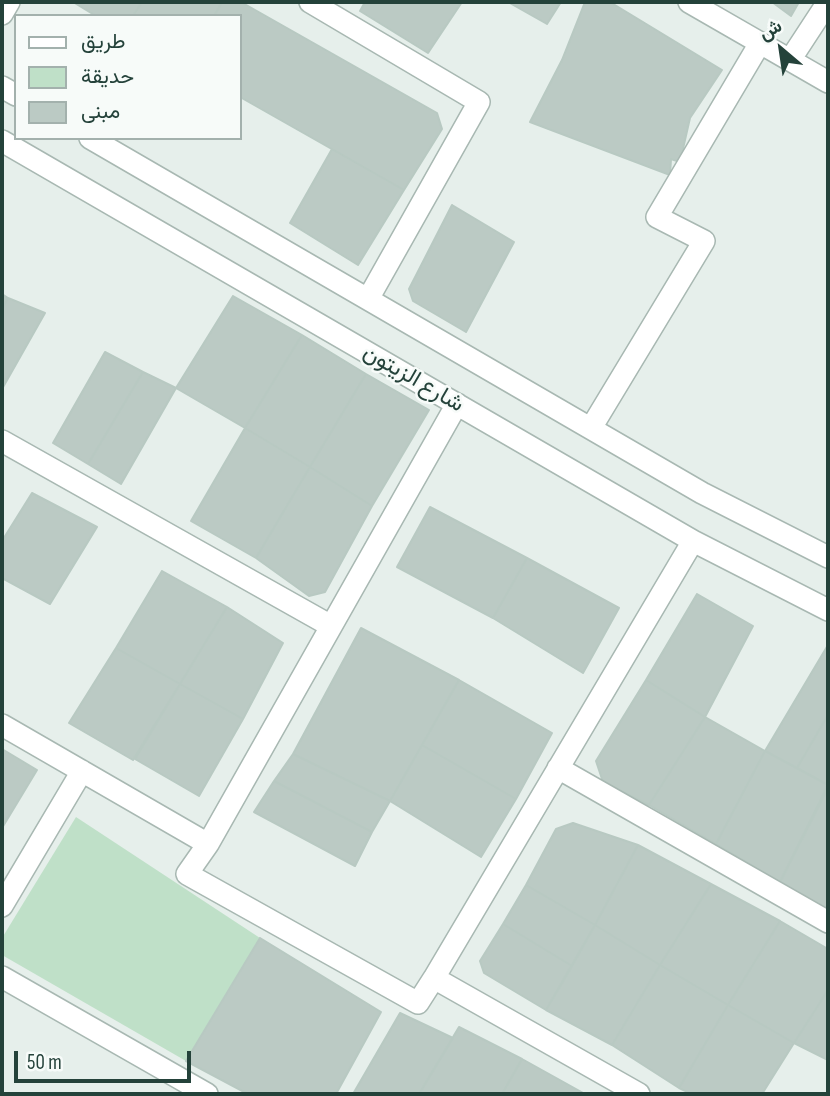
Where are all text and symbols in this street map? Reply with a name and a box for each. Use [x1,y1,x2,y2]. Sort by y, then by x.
legend [14,14,242,140]
north arrow [746,14,816,84]
text: ش [755,15,786,46]
text: طريق [81,29,126,54]
text: حديقة [81,64,134,89]
text: مبنى [81,99,120,124]
street label: شارع الزيتون [358,339,468,419]
scale bar [18,1036,194,1080]
text: 50 m [27,1050,62,1075]

